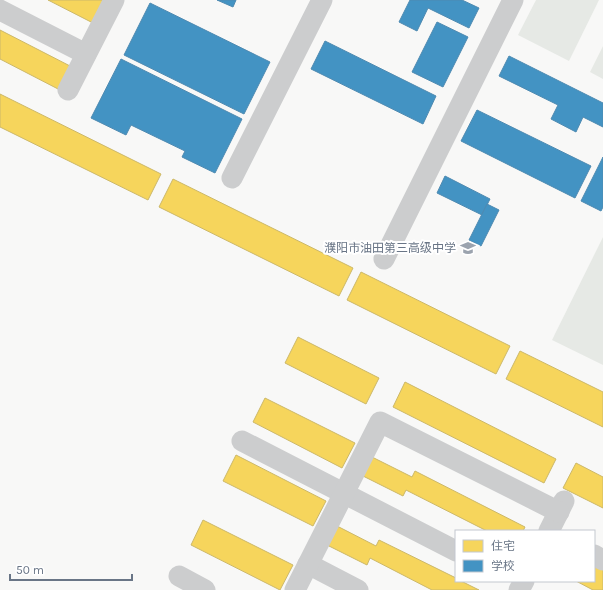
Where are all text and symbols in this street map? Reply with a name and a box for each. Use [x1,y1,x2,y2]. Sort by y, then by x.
school or university icon: 濮阳市油田第三高级中学 [459,239,477,257]
place label: 濮阳市油田第三高级中学 [324,241,456,255]
legend [455,530,595,582]
text: 住宅 [491,539,515,553]
scale bar [10,556,132,582]
text: 学校 [491,559,515,573]
text: 50 m [16,563,44,577]

